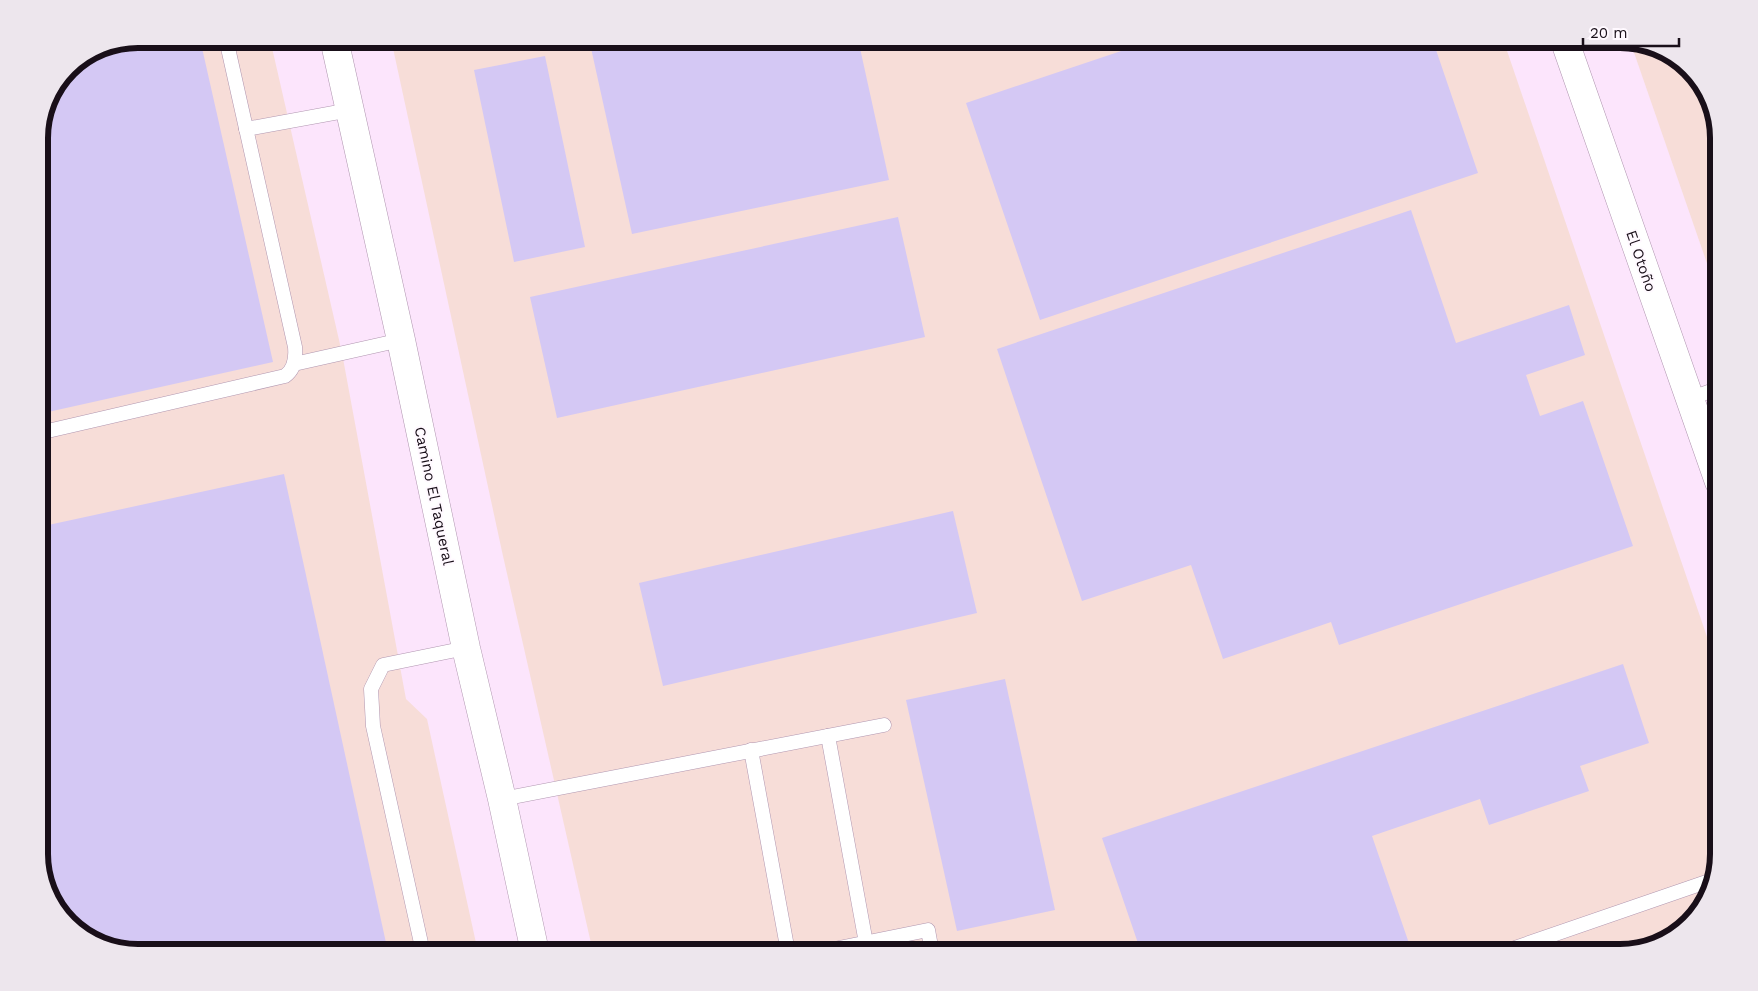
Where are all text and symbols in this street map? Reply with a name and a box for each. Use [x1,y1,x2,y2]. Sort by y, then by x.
scale bar [1583,15,1679,47]
text: 20 m [1590,24,1628,42]
street label: El Otoño [1622,228,1660,294]
street label: Camino El Taqueral [411,425,458,567]

